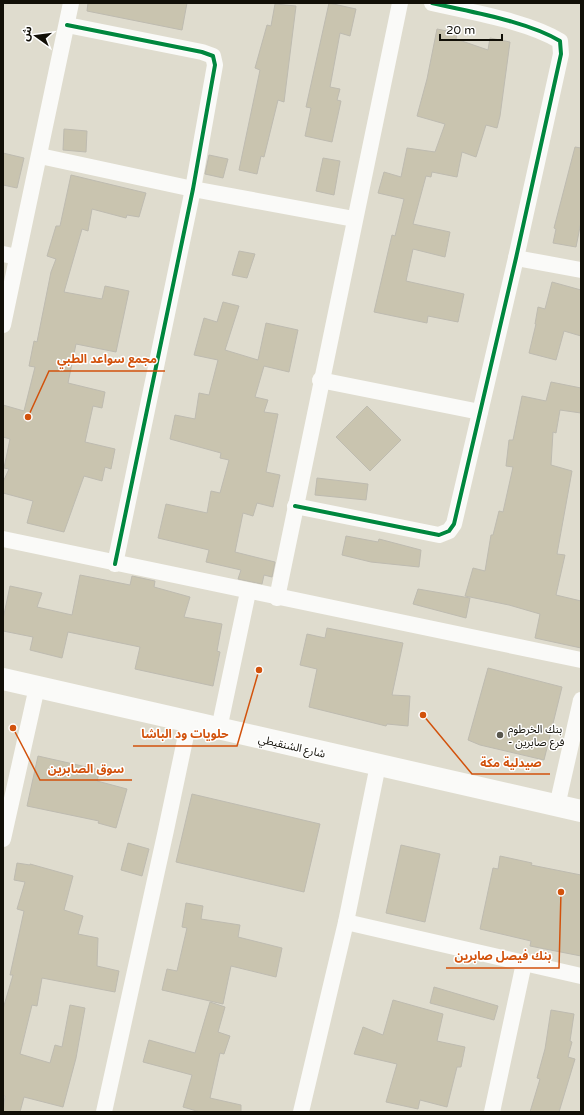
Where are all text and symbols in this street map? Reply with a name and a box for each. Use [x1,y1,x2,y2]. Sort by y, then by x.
north arrow [16,16,56,56]
scale bar [440,16,502,42]
text: 20 m [446,23,475,37]
text: ش [19,25,35,43]
callout: مجمع سواعد الطبي [49,347,165,371]
text: مجمع سواعد الطبي [57,352,157,369]
callout: حلويات ود الباشا [133,722,237,746]
place label: بنك الخرطوم - فرع صابرين [508,723,565,750]
text: حلويات ود الباشا [141,727,229,741]
marker: بنك الخرطوم - فرع صابرين [495,730,505,740]
street label: شارع الشنقيطي [257,732,327,763]
callout: صيدلية مكة [472,750,550,774]
callout: سوق الصابرين [40,756,132,780]
text: صيدلية مكة [480,756,542,770]
text: سوق الصابرين [48,762,124,776]
callout: بنك فيصل صابرين [446,944,559,968]
text: بنك فيصل صابرين [454,949,552,963]

